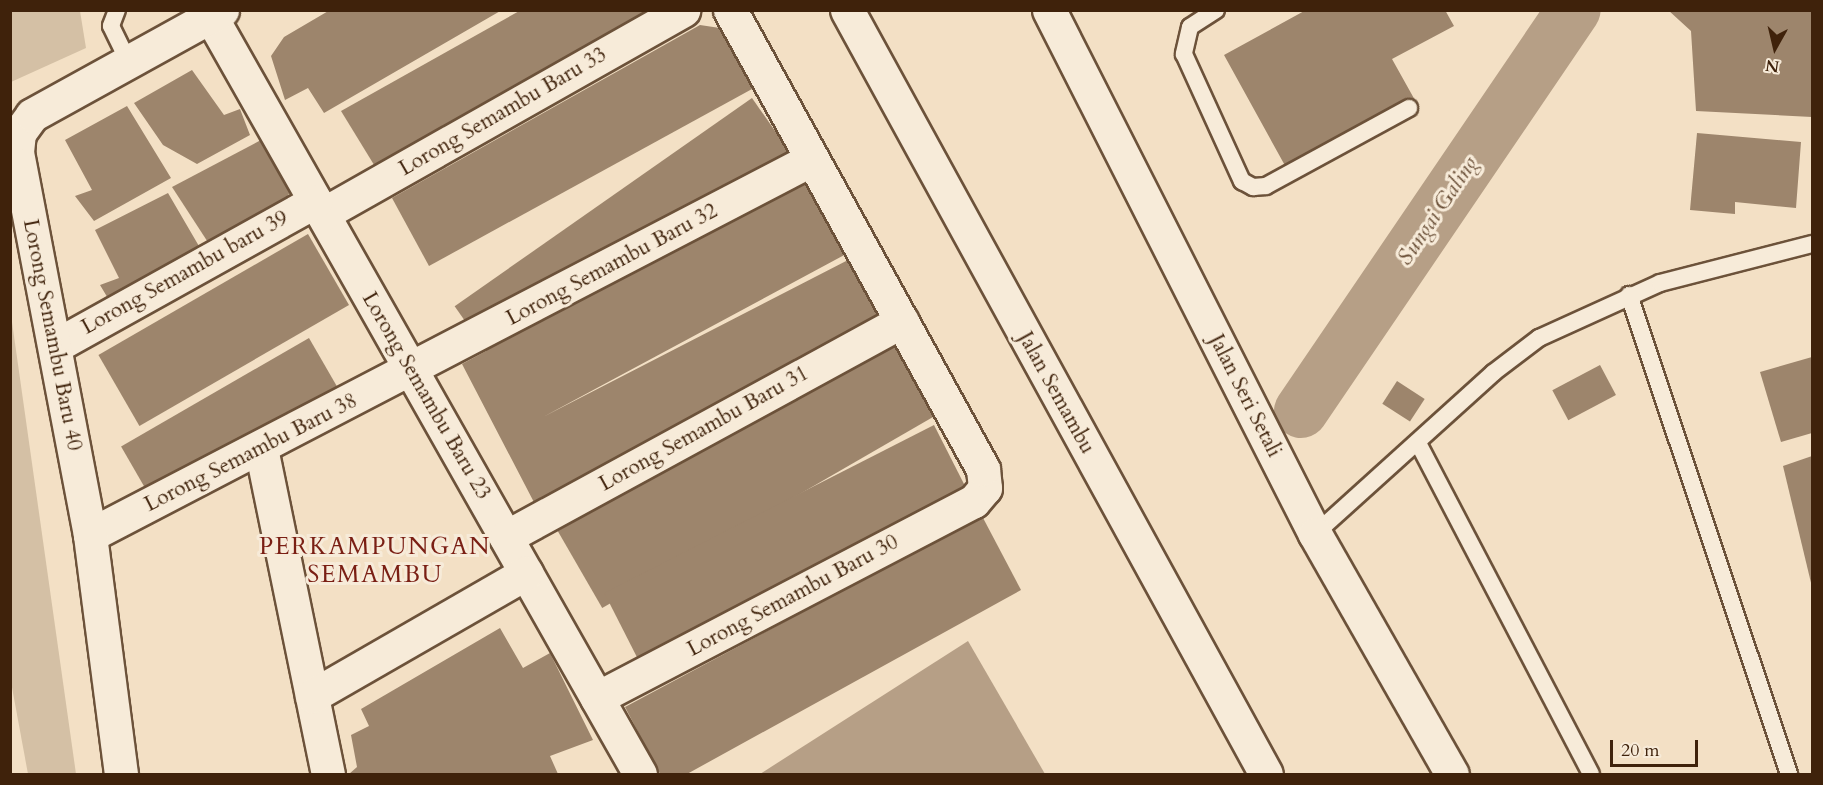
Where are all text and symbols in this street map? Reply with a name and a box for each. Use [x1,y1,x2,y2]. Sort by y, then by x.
north arrow [1745,18,1805,78]
street label: Lorong Semambu Baru 33 [395,42,611,182]
text: N [1764,54,1781,78]
water label: Sungai Galing [1392,152,1484,270]
street label: Lorong Semambu Baru 32 [502,199,722,331]
street label: Lorong Semambu baru 39 [77,206,293,340]
street label: Lorong Semambu Baru 40 [17,217,87,453]
street label: Lorong Semambu Baru 23 [356,288,496,504]
street label: Jalan Semambu [1012,328,1100,458]
street label: Jalan Seri Setali [1203,330,1287,462]
street label: Lorong Semambu Baru 31 [595,361,813,497]
street label: Lorong Semambu Baru 38 [141,388,361,518]
street label: Lorong Semambu Baru 30 [683,530,903,662]
district label: PERKAMPUNGAN SEMAMBU [259,533,491,589]
scale bar [1613,728,1702,766]
text: 20 m [1621,738,1660,763]

